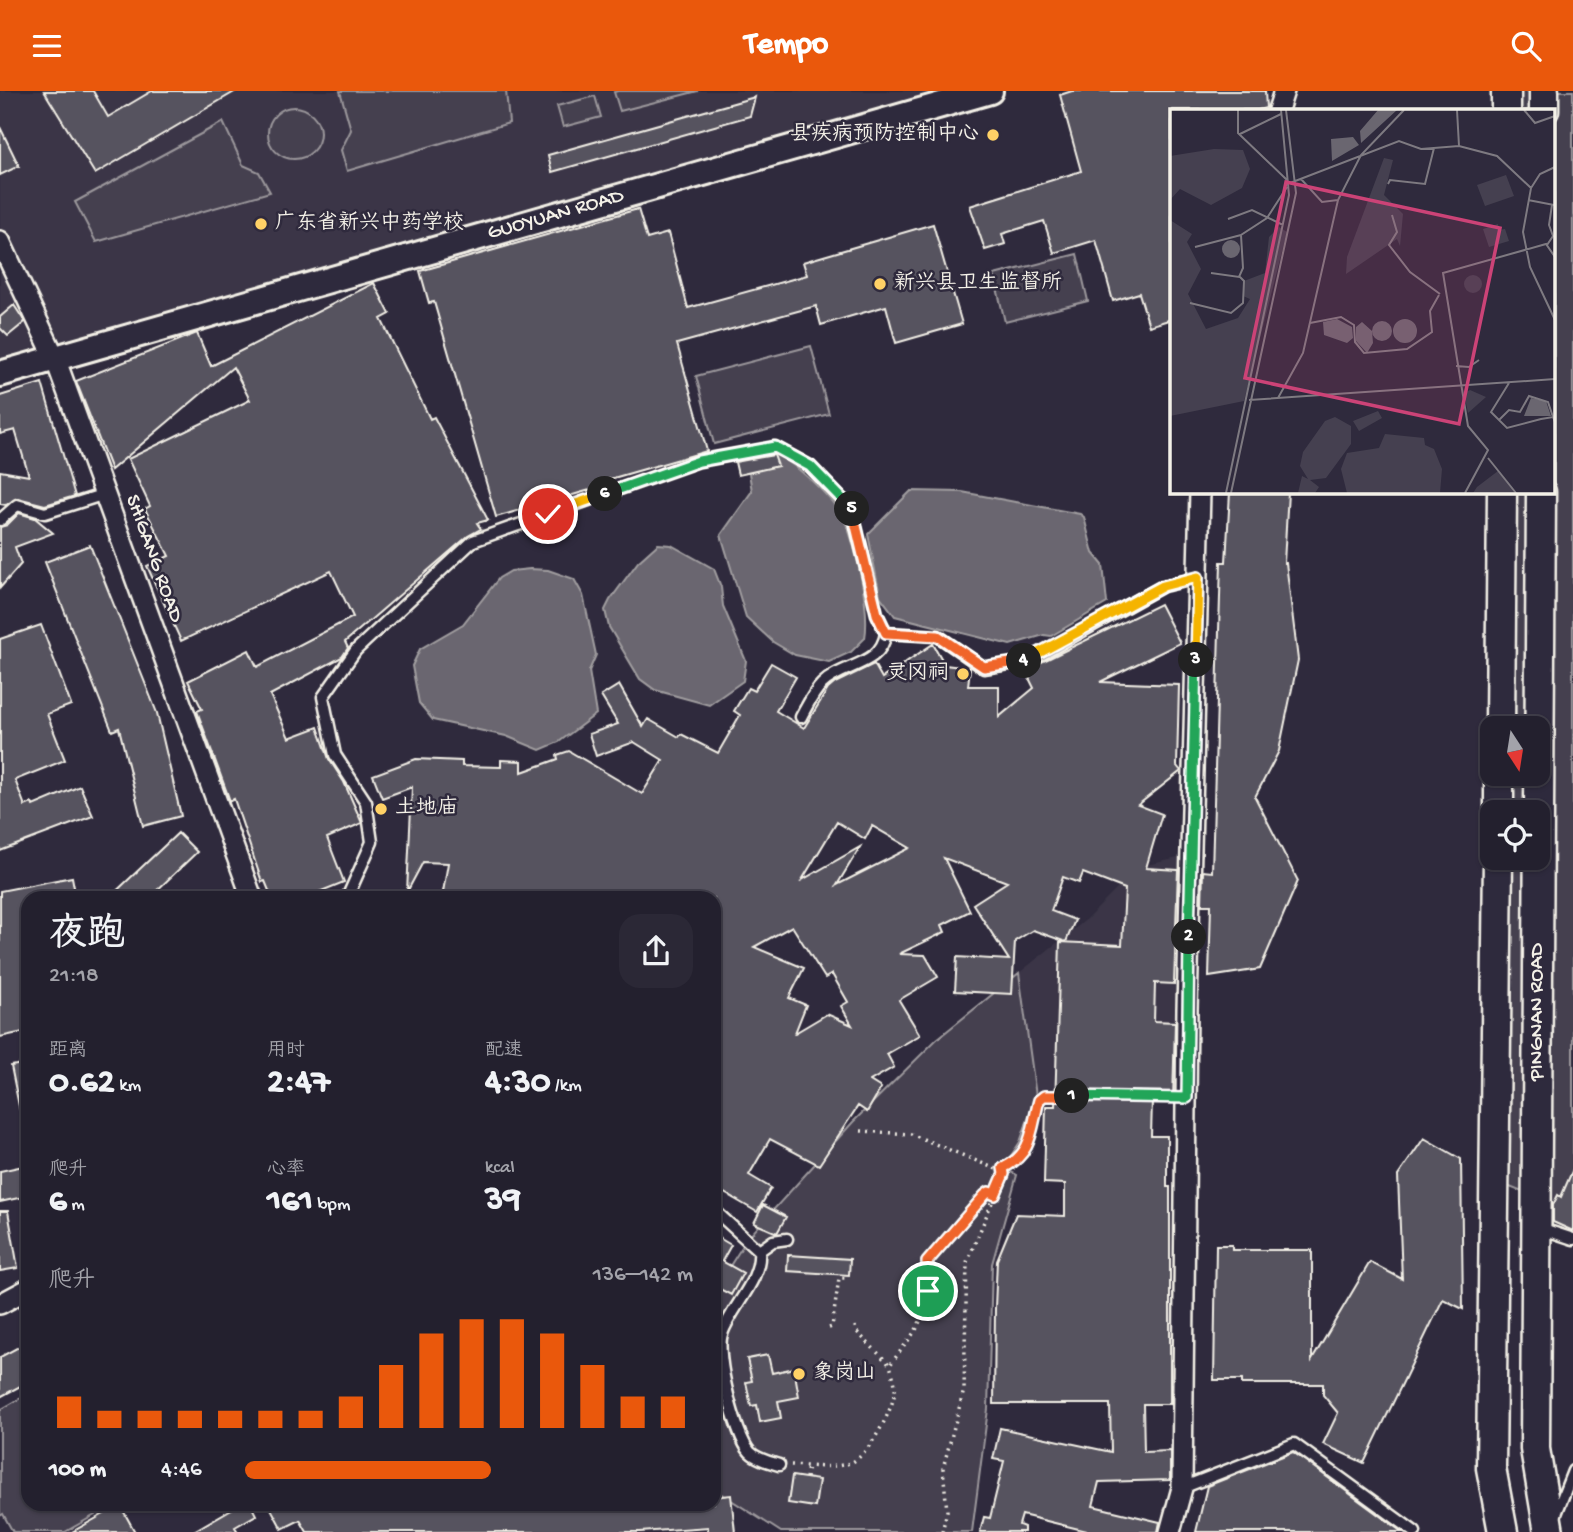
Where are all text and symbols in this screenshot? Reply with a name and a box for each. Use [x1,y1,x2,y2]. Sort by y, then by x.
icon: menu [28,27,66,65]
text: Tempo [745,27,828,65]
icon: search [1507,27,1545,65]
inset map [1170,109,1556,493]
place label: 县疾病预防控制中心 [790,121,979,148]
marker: 县疾病预防控制中心 [985,127,1001,143]
street label: GUOYUAN ROAD [485,184,627,247]
place label: 广东省新兴中药学校 [275,210,464,237]
marker: 广东省新兴中药学校 [253,216,269,232]
place label: 新兴县卫生监督所 [894,270,1062,297]
marker: 新兴县卫生监督所 [872,276,888,292]
pin: 6 [588,477,622,511]
text: 6 [600,482,609,505]
pin [518,484,578,544]
pin: 5 [834,491,870,527]
street label: SHIGANG ROAD [118,492,188,627]
icon: check [529,495,567,533]
text: 5 [847,497,857,520]
pin: 4 [1006,643,1042,679]
pin: 3 [1178,643,1214,677]
text: 3 [1191,648,1200,671]
text: 4 [1019,649,1028,672]
place label: 灵冈祠 [886,662,949,687]
marker: 灵冈祠 [955,666,971,682]
north arrow [1480,716,1550,786]
map controls [1480,716,1550,870]
place label: 土地庙 [395,795,458,822]
button: locate [1480,800,1550,870]
marker: 土地庙 [373,801,389,817]
button: share [619,914,693,988]
text: 夜跑 [49,915,125,959]
pin: 2 [1172,919,1206,955]
text: 2 [1184,925,1193,948]
street label: PINGNAN ROAD [1526,943,1551,1082]
text: 21:18 [49,963,99,990]
text: 距离 [49,1040,87,1063]
text: 用时 [267,1040,305,1063]
text: 配速 [485,1040,523,1063]
text: 0.62 [49,1063,115,1104]
text: 2:47 [267,1063,330,1104]
text: 4:30 [485,1063,551,1104]
text: km [115,1075,141,1098]
text: /km [551,1075,582,1098]
pin: 1 [1054,1079,1090,1114]
text: 1 [1068,1084,1075,1107]
text: kcal [485,1157,515,1180]
text: 爬升 [49,1159,87,1182]
text: 心率 [267,1159,305,1182]
text: 39 [485,1180,521,1221]
text: 6 [49,1182,67,1223]
text: 161 [267,1182,313,1223]
text: m [67,1194,85,1217]
text: bpm [313,1194,350,1217]
pin [898,1261,958,1321]
text: 136–142 m [593,1262,693,1289]
text: 爬升 [49,1268,95,1295]
icon: arrive [909,1272,947,1310]
place label: 象岗山 [813,1360,876,1387]
marker: 象岗山 [791,1366,807,1382]
text: 100 m [49,1457,106,1484]
text: 4:46 [161,1457,202,1484]

